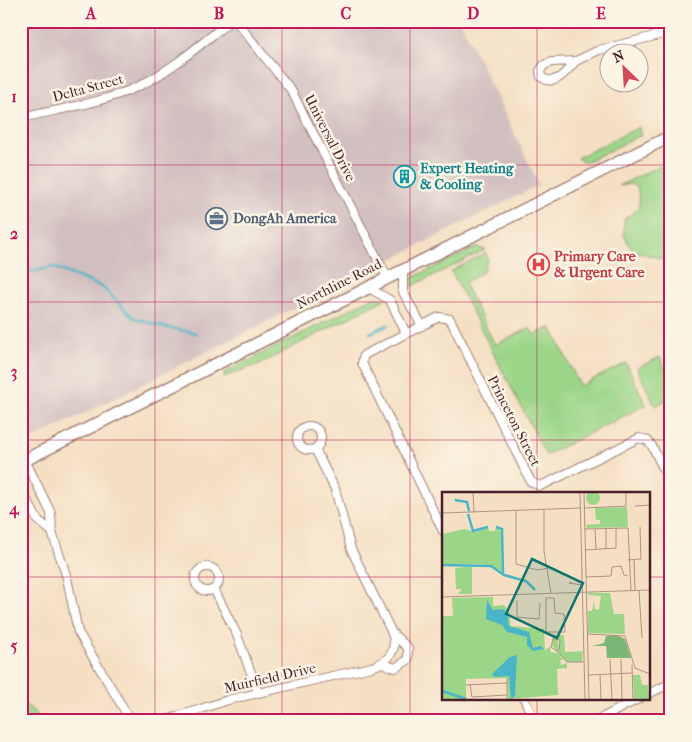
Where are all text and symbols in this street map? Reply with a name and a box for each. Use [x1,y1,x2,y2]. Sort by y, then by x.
text: A [85,4,97,23]
text: B [214,4,224,23]
text: C [341,4,352,23]
text: D [467,4,479,23]
text: E [596,4,606,23]
north arrow [600,42,650,92]
text: N [610,47,627,67]
street label: Delta Street [51,70,125,106]
text: 1 [11,87,17,106]
street label: Universal Drive [301,92,359,184]
place label: Expert Heating & Cooling [420,160,514,193]
building icon: Expert Heating & Cooling [392,164,416,188]
office icon: DongAh America [205,206,229,230]
place label: DongAh America [233,210,337,227]
text: 2 [10,224,18,243]
place label: Primary Care & Urgent Care [554,248,644,281]
hospital icon: Primary Care & Urgent Care [526,252,550,276]
street label: Northline Road [294,255,385,313]
text: 3 [11,362,17,382]
street label: Princeton Street [484,373,544,469]
inset map [442,492,650,700]
text: 4 [8,499,20,519]
text: 5 [11,636,18,655]
street label: Muirfield Drive [222,659,318,697]

